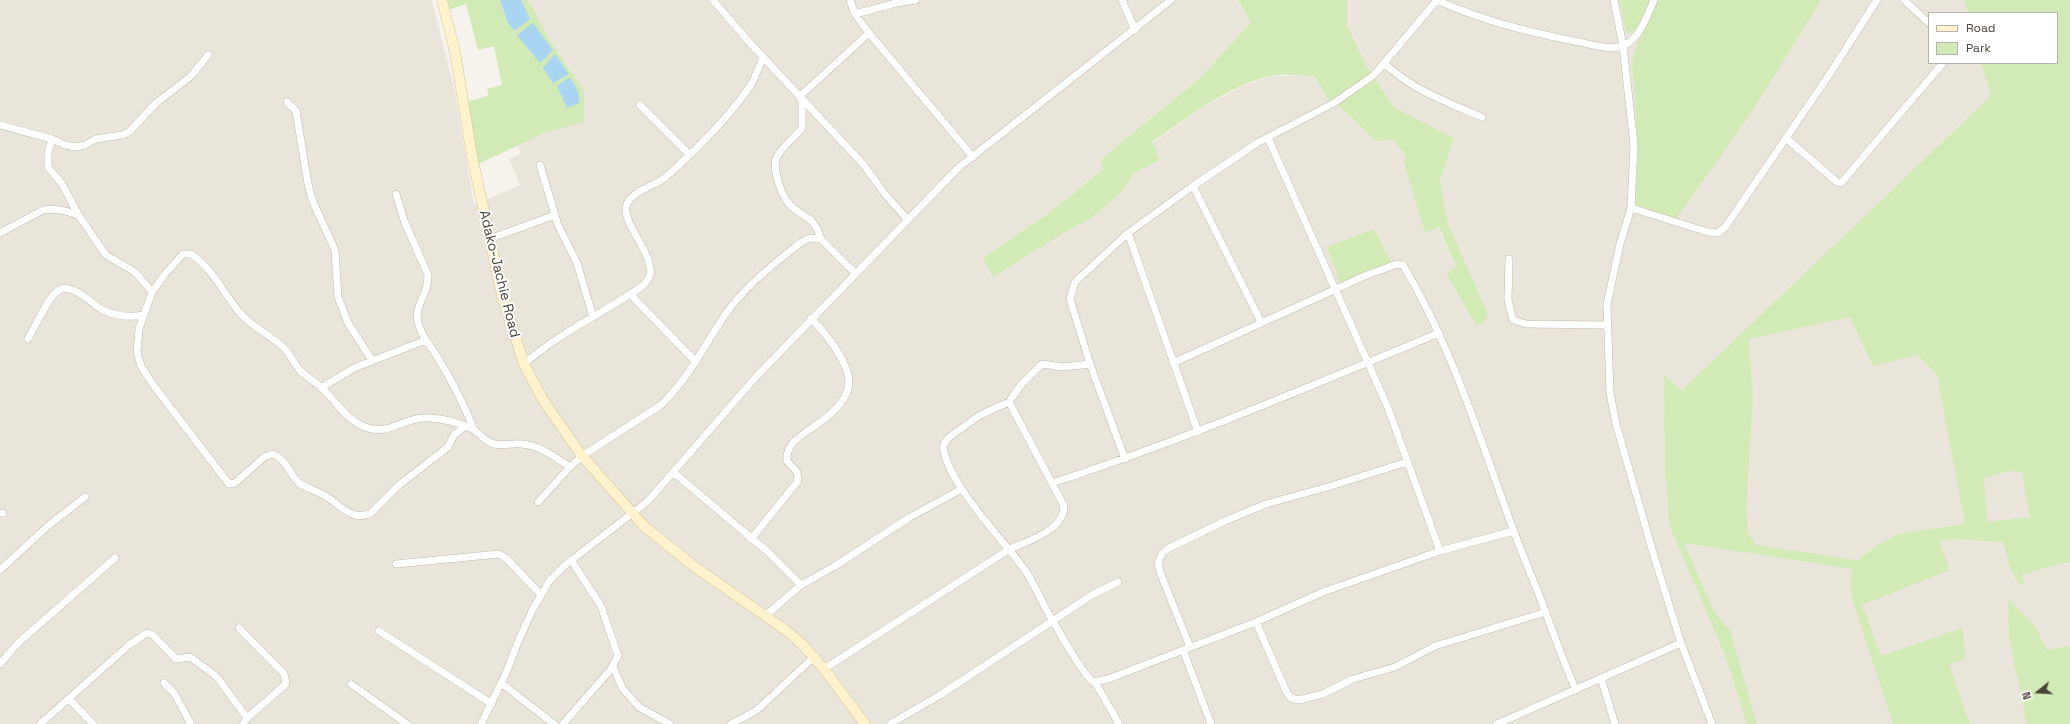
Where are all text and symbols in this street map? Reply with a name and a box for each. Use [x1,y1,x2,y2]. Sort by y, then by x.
legend [1928,12,2058,64]
text: Road [1966,20,1995,36]
text: Park [1966,40,1991,56]
street label: Adako-Jachie Road [475,209,523,339]
north arrow [2018,672,2058,712]
text: N [2019,690,2034,701]

